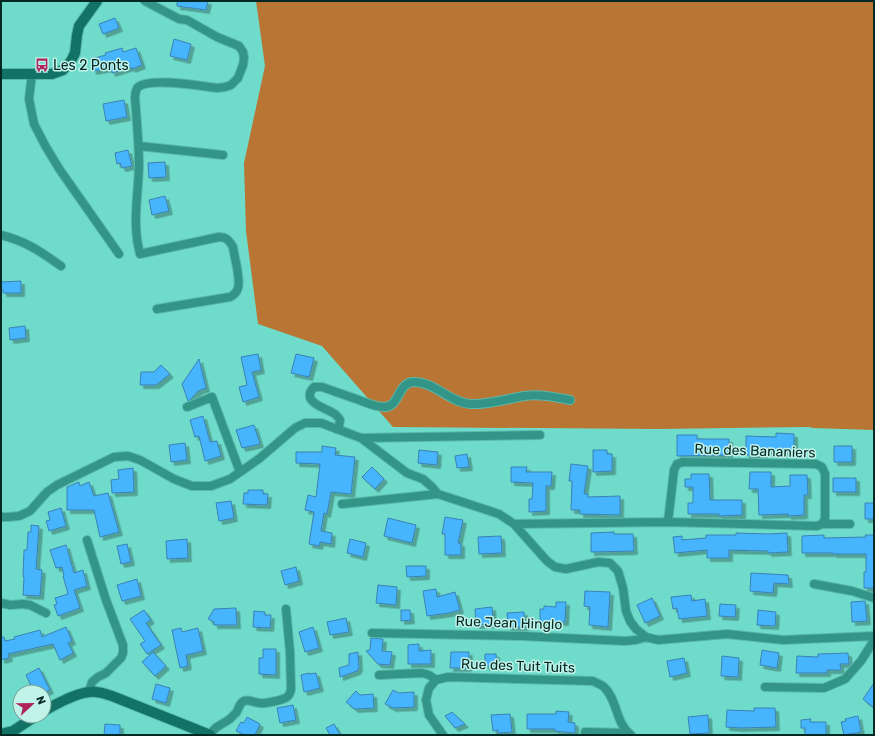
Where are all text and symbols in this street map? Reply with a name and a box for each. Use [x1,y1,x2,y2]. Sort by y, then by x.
bus stop icon: Les 2 Ponts [34,57,50,73]
place label: Les 2 Ponts [53,57,129,74]
street label: Rue des Bananiers [694,440,816,462]
street label: Rue Jean Hinglo [455,613,563,633]
street label: Rue des Tuit Tuits [461,656,575,676]
north arrow [12,684,52,724]
text: N [33,694,48,707]

